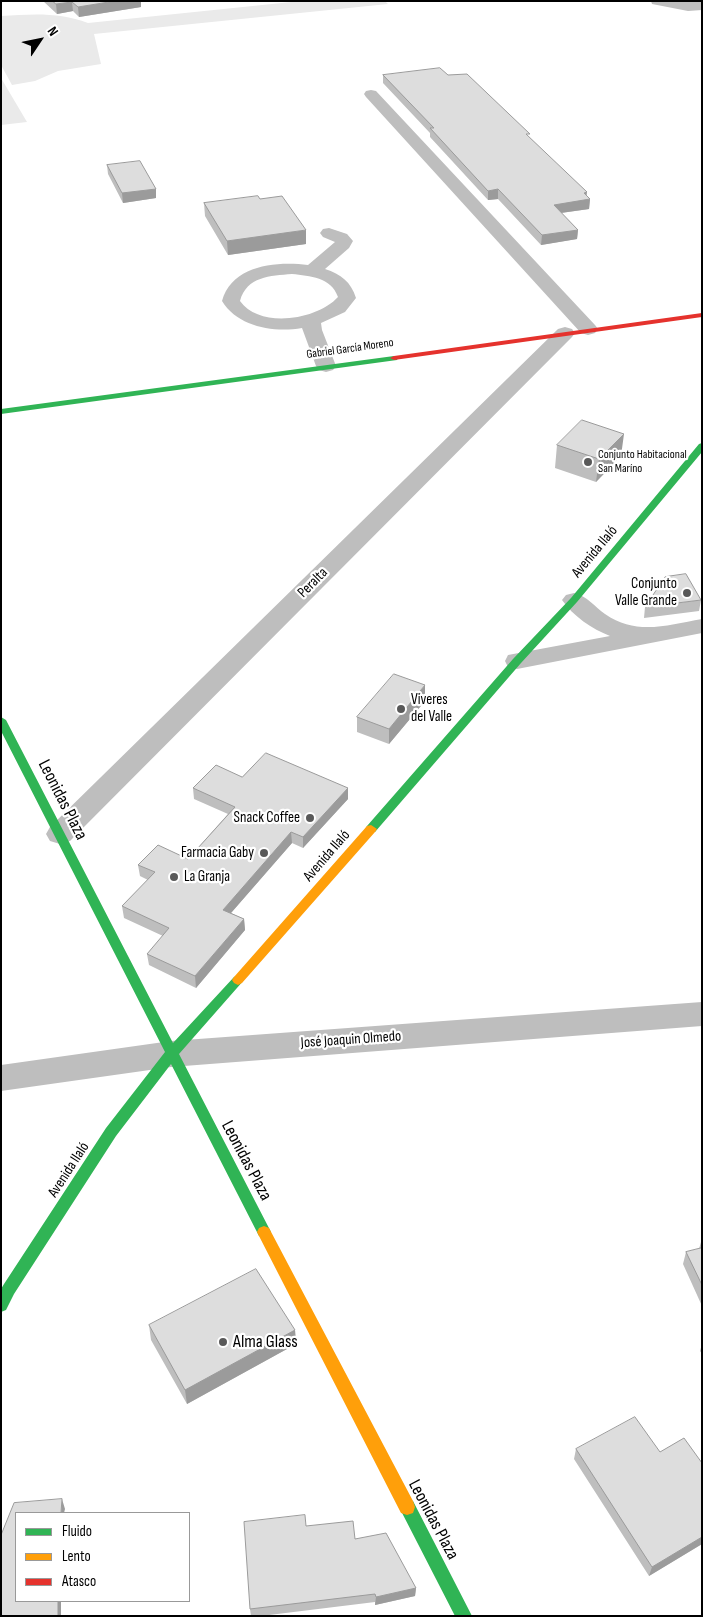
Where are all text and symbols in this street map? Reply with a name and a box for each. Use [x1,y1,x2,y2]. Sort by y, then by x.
north arrow [15,15,65,65]
text: N [44,23,62,39]
street label: Gabriel García Moreno [306,336,394,362]
place label: Conjunto Habitacional San Maríno [598,448,687,476]
marker: Conjunto Habitacional San Maríno [582,456,594,468]
street label: Avenida Ilaló [568,522,622,582]
street label: Peralta [294,564,332,602]
place label: Conjunto Valle Grande [615,575,677,610]
marker: Conjunto Valle Grande [681,587,693,599]
place label: Viveres del Valle [411,691,452,726]
marker: Viveres del Valle [395,703,407,715]
street label: Leonidas Plaza [33,756,91,844]
place label: Snack Coffee [234,809,300,827]
marker: Snack Coffee [304,812,316,824]
street label: Avenida Ilaló [300,827,354,885]
place label: Farmacia Gaby [181,844,254,862]
marker: Farmacia Gaby [258,847,270,859]
place label: La Granja [184,868,230,886]
marker: La Granja [168,871,180,883]
street label: José Joaquin Olmedo [300,1028,402,1052]
street label: Leonidas Plaza [216,1117,276,1205]
street label: Avenida Ilaló [45,1139,93,1201]
place label: Alma Glass [233,1331,298,1353]
marker: Alma Glass [217,1336,229,1348]
street label: Leonidas Plaza [403,1476,463,1564]
legend [15,1512,190,1602]
text: Fluido [62,1522,92,1541]
text: Lento [62,1547,91,1566]
text: Atasco [62,1572,96,1591]

